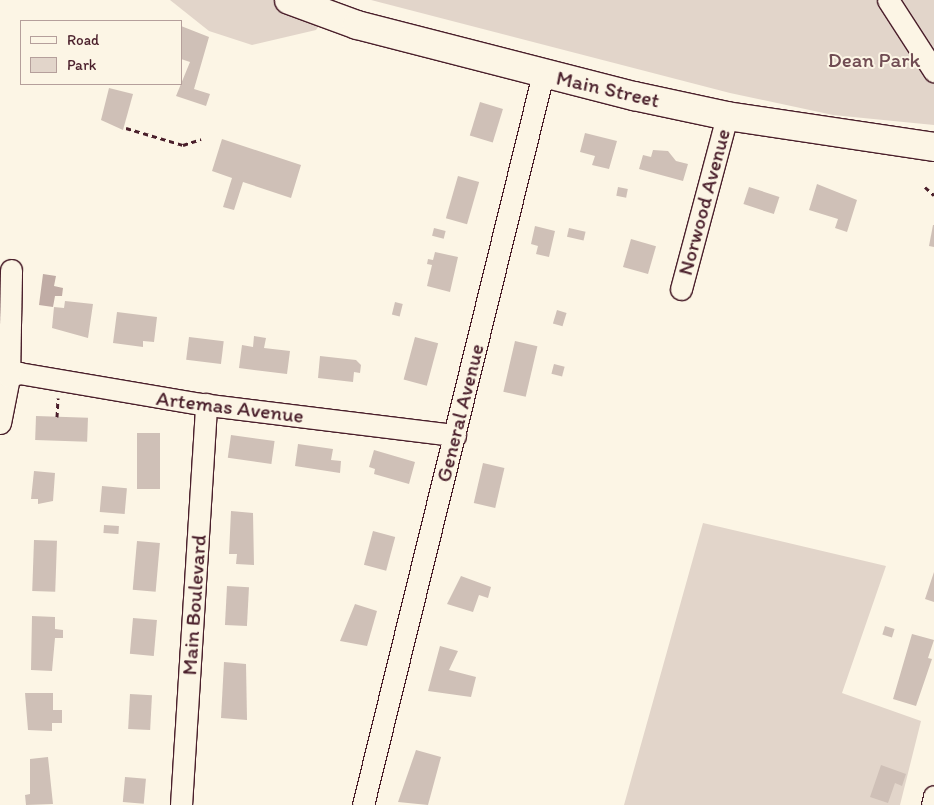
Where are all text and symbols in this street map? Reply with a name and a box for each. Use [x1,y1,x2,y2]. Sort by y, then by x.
legend [20,20,182,85]
text: Road [67,31,99,49]
park label: Dean Park [828,47,920,73]
text: Park [67,56,97,74]
street label: Main Street [554,65,662,113]
street label: Norwood Avenue [672,126,736,278]
street label: General Avenue [431,341,489,485]
street label: Artemas Avenue [155,386,305,428]
street label: Main Boulevard [176,533,212,677]

